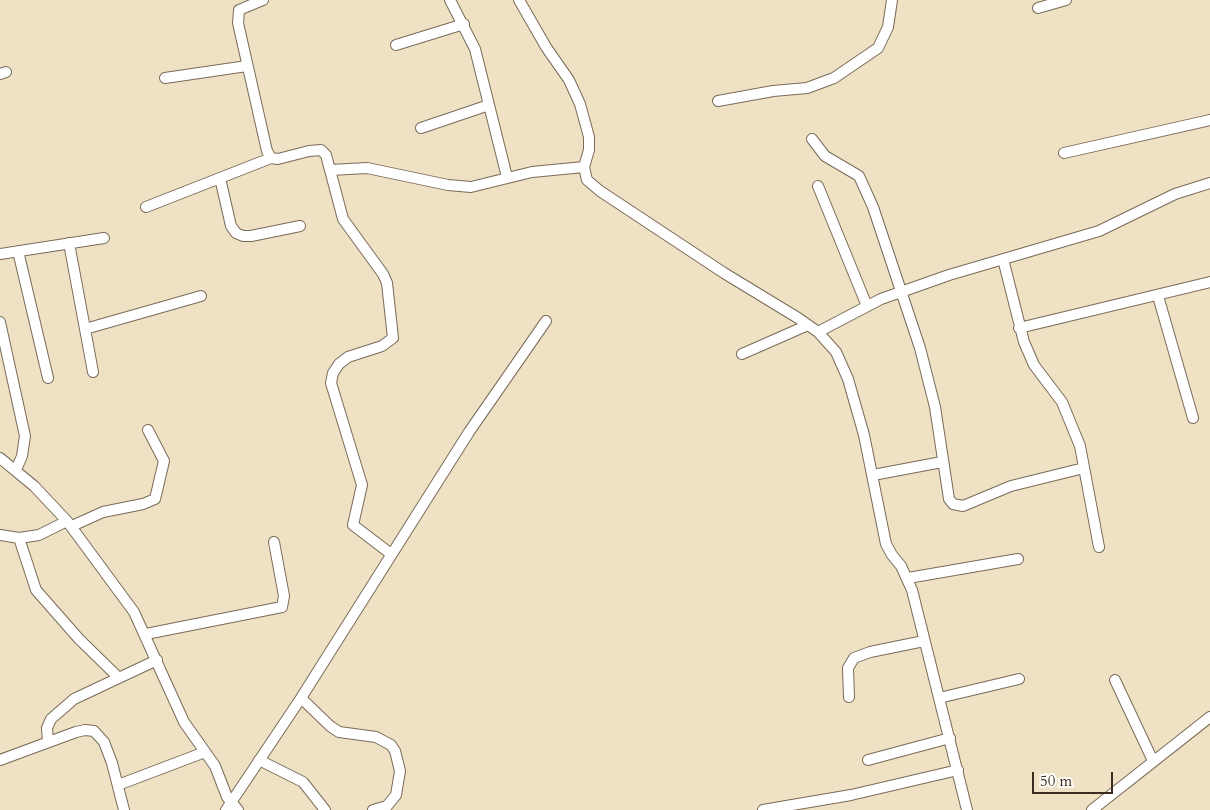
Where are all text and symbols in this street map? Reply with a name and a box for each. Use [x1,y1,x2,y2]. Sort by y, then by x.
scale bar [1035,762,1116,794]
text: 50 m [1040,771,1072,791]

